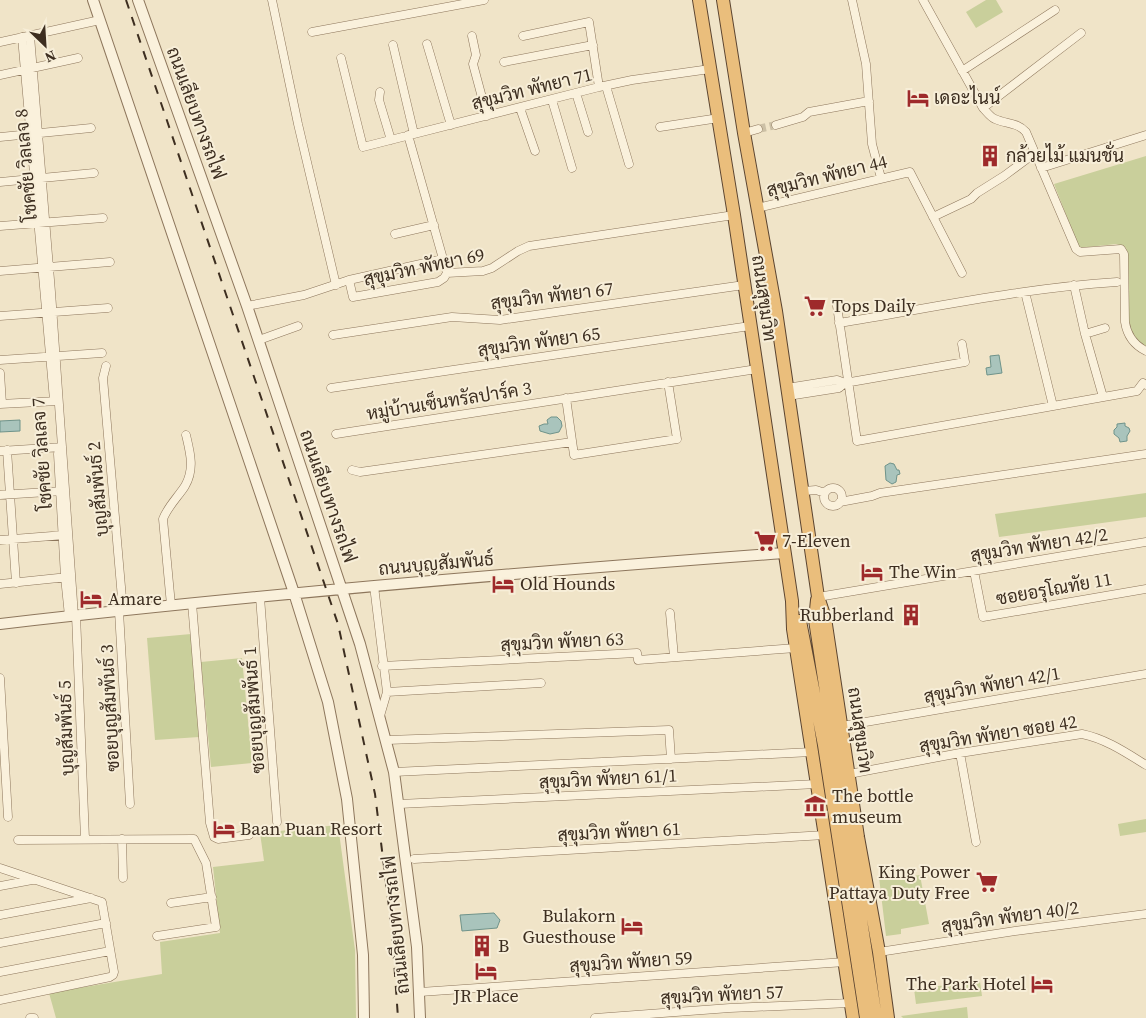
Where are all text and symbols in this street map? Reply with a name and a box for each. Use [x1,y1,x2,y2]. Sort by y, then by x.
north arrow [20,20,70,70]
street label: ถนนเลียบทางรถไฟ [161,43,232,183]
text: N [42,46,59,68]
street label: สุขุมวิท พัทยา 71 [469,61,595,116]
hotel icon: เดอะไนน์ [905,85,931,111]
place label: เดอะไนน์ [934,85,1000,110]
street label: โชคชัย วิลเลจ 8 [8,108,43,223]
place label: กล้วยไม้ แมนชั่น [1006,141,1124,168]
building icon: กล้วยไม้ แมนชั่น [977,143,1003,169]
street label: สุขุมวิท พัทยา 44 [764,148,890,203]
street label: สุขุมวิท พัทยา 69 [361,241,487,292]
street label: ถนนสุขุมวิท [746,253,783,343]
street label: สุขุมวิท พัทยา 67 [489,276,615,315]
supermarket icon: Tops Daily [802,293,828,319]
place label: Tops Daily [832,293,916,318]
street label: สุขุมวิท พัทยา 65 [476,321,602,362]
street label: หมู่บ้านเซ็นทรัลปาร์ค 3 [364,374,533,427]
street label: โชคชัย วิลเลจ 7 [25,397,58,512]
street label: ถนนเลียบทางรถไฟ [294,426,363,566]
street label: บุญสัมพันธ์ 2 [81,440,114,538]
street label: สุขุมวิท พัทยา 42/2 [969,521,1109,568]
supermarket icon: 7-Eleven [752,528,778,554]
place label: 7-Eleven [782,528,851,553]
street label: ถนนบุญสัมพันธ์ [377,546,495,581]
hotel icon: The Win [859,559,885,585]
place label: The Win [889,559,957,584]
street label: ซอยอรุโณทัย 11 [994,566,1114,611]
hotel icon: Old Hounds [490,571,516,597]
place label: Old Hounds [520,571,616,596]
hotel icon: Amare [78,586,104,612]
place label: Amare [108,586,162,611]
place label: Rubberland [799,602,894,627]
building icon: Rubberland [898,602,924,628]
street label: สุขุมวิท พัทยา 63 [500,626,624,657]
street label: ซอยบุญสัมพันธ์ 3 [94,644,125,772]
street label: ซอยบุญสัมพันธ์ 1 [237,646,270,774]
street label: สุขุมวิท พัทยา 42/1 [922,660,1062,709]
street label: บุญสัมพันธ์ 5 [51,680,80,776]
street label: ถนนสุขุมวิท [842,685,879,775]
street label: สุขุมวิท พัทยา ซอย 42 [917,709,1079,758]
street label: สุขุมวิท พัทยา 61/1 [538,762,678,795]
place label: The bottle museum [832,783,914,829]
museum icon: The bottle museum [802,793,828,819]
hotel icon: Baan Puan Resort [211,816,237,842]
place label: Baan Puan Resort [240,816,382,841]
street label: สุขุมวิท พัทยา 61 [557,816,681,847]
street label: ถนนเลียบทางรถไฟ [376,855,415,996]
place label: King Power Pattaya Duty Free [829,859,970,905]
supermarket icon: King Power Pattaya Duty Free [974,869,1000,895]
street label: สุขุมวิท พัทยา 40/2 [940,894,1080,939]
place label: Bulakorn Guesthouse [523,903,616,949]
hotel icon: Bulakorn Guesthouse [619,913,645,939]
building icon: B [469,933,495,959]
place label: B [498,933,509,958]
street label: สุขุมวิท พัทยา 59 [569,945,693,978]
hotel icon: JR Place [473,958,499,984]
place label: The Park Hotel [906,971,1026,996]
hotel icon: The Park Hotel [1029,971,1055,997]
street label: สุขุมวิท พัทยา 57 [660,979,784,1010]
place label: JR Place [452,983,519,1008]

